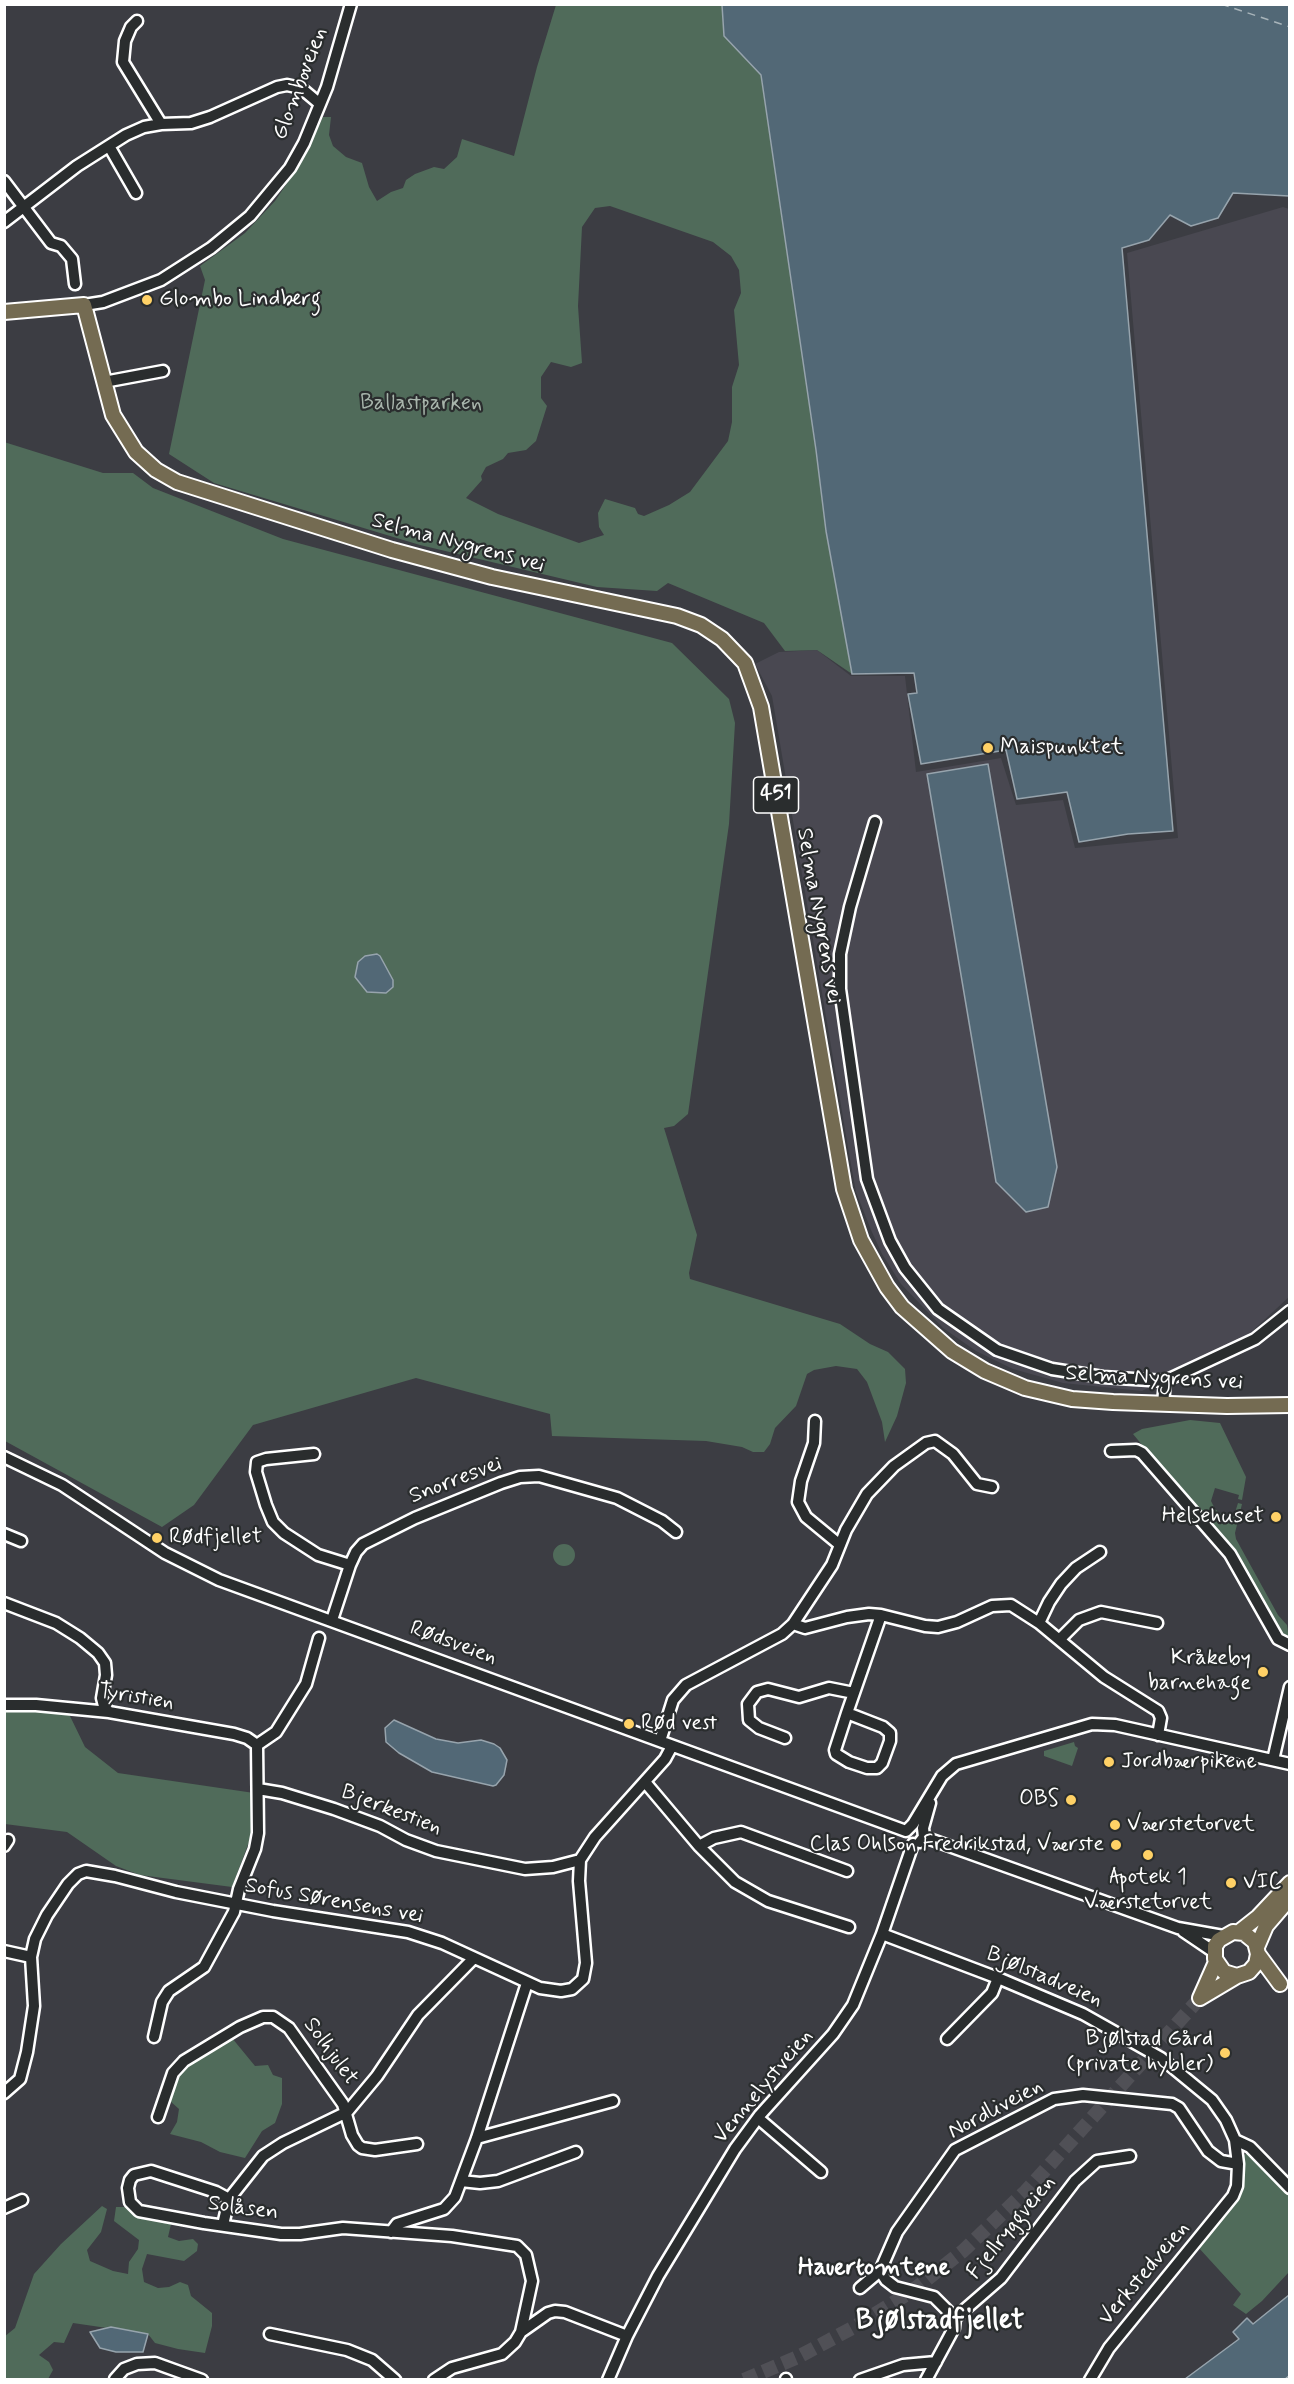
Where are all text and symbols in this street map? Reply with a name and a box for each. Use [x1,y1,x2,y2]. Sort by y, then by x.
street label: Glomboveien [267,24,335,144]
place label: Glombo Lindberg [159,287,321,313]
marker: Glombo Lindberg [140,293,154,307]
park label: Ballastparken [360,391,482,417]
street label: Selma Nygrens vei [369,508,547,580]
place label: Maispunktet [1000,735,1124,761]
marker: Maispunktet [981,741,995,755]
road number: 451 [754,777,798,813]
street label: Selma Nygrens vei [790,826,846,1006]
street label: Selma Nygrens vei [1064,1361,1244,1397]
street label: Snorresvei [406,1451,506,1511]
place label: Helsehuset [1162,1504,1264,1530]
marker: Helsehuset [1269,1510,1283,1524]
place label: Rødfjellet [169,1525,262,1551]
marker: Rødfjellet [150,1531,164,1545]
street label: Rødsveien [406,1616,500,1672]
place label: Kråkeby barnehage [1148,1646,1251,1698]
marker: Kråkeby barnehage [1256,1665,1270,1679]
street label: Tyristien [96,1679,176,1717]
place label: Rød vest [641,1711,717,1737]
marker: Rød vest [622,1717,636,1731]
place label: Jordbærpikene [1121,1749,1257,1775]
marker: Jordbærpikene [1102,1755,1116,1769]
street label: Bjerkestien [337,1780,445,1842]
place label: OBS [1019,1787,1059,1813]
marker: OBS [1064,1793,1078,1807]
place label: Værstetorvet [1127,1812,1255,1838]
marker: Værstetorvet [1108,1818,1122,1832]
place label: Clas Ohlson Fredrikstad, Værste [809,1832,1104,1858]
marker: Clas Ohlson Fredrikstad, Værste [1109,1838,1123,1852]
marker: Apotek 1 Værstetorvet [1141,1848,1155,1862]
place label: Apotek 1 Værstetorvet [1084,1865,1212,1916]
place label: VIC [1243,1870,1281,1896]
street label: Sofus Sørensens vei [243,1873,425,1931]
marker: VIC [1224,1876,1238,1890]
street label: Bjølstadveien [982,1942,1106,2014]
street label: Solhjulet [297,2013,363,2091]
street label: Vennelystveien [708,2024,820,2150]
place label: Bjølstad Gård (private hybler) [1066,2027,1213,2078]
marker: Bjølstad Gård (private hybler) [1218,2046,1232,2060]
street label: Nordliveien [944,2074,1048,2146]
street label: Fjellryggveien [962,2171,1062,2285]
street label: Solåsen [206,2191,280,2227]
street label: Verkstedveien [1094,2217,1196,2331]
district label: Hauertomtene [798,2255,950,2283]
district label: Bjølstadfjellet [856,2305,1024,2339]

